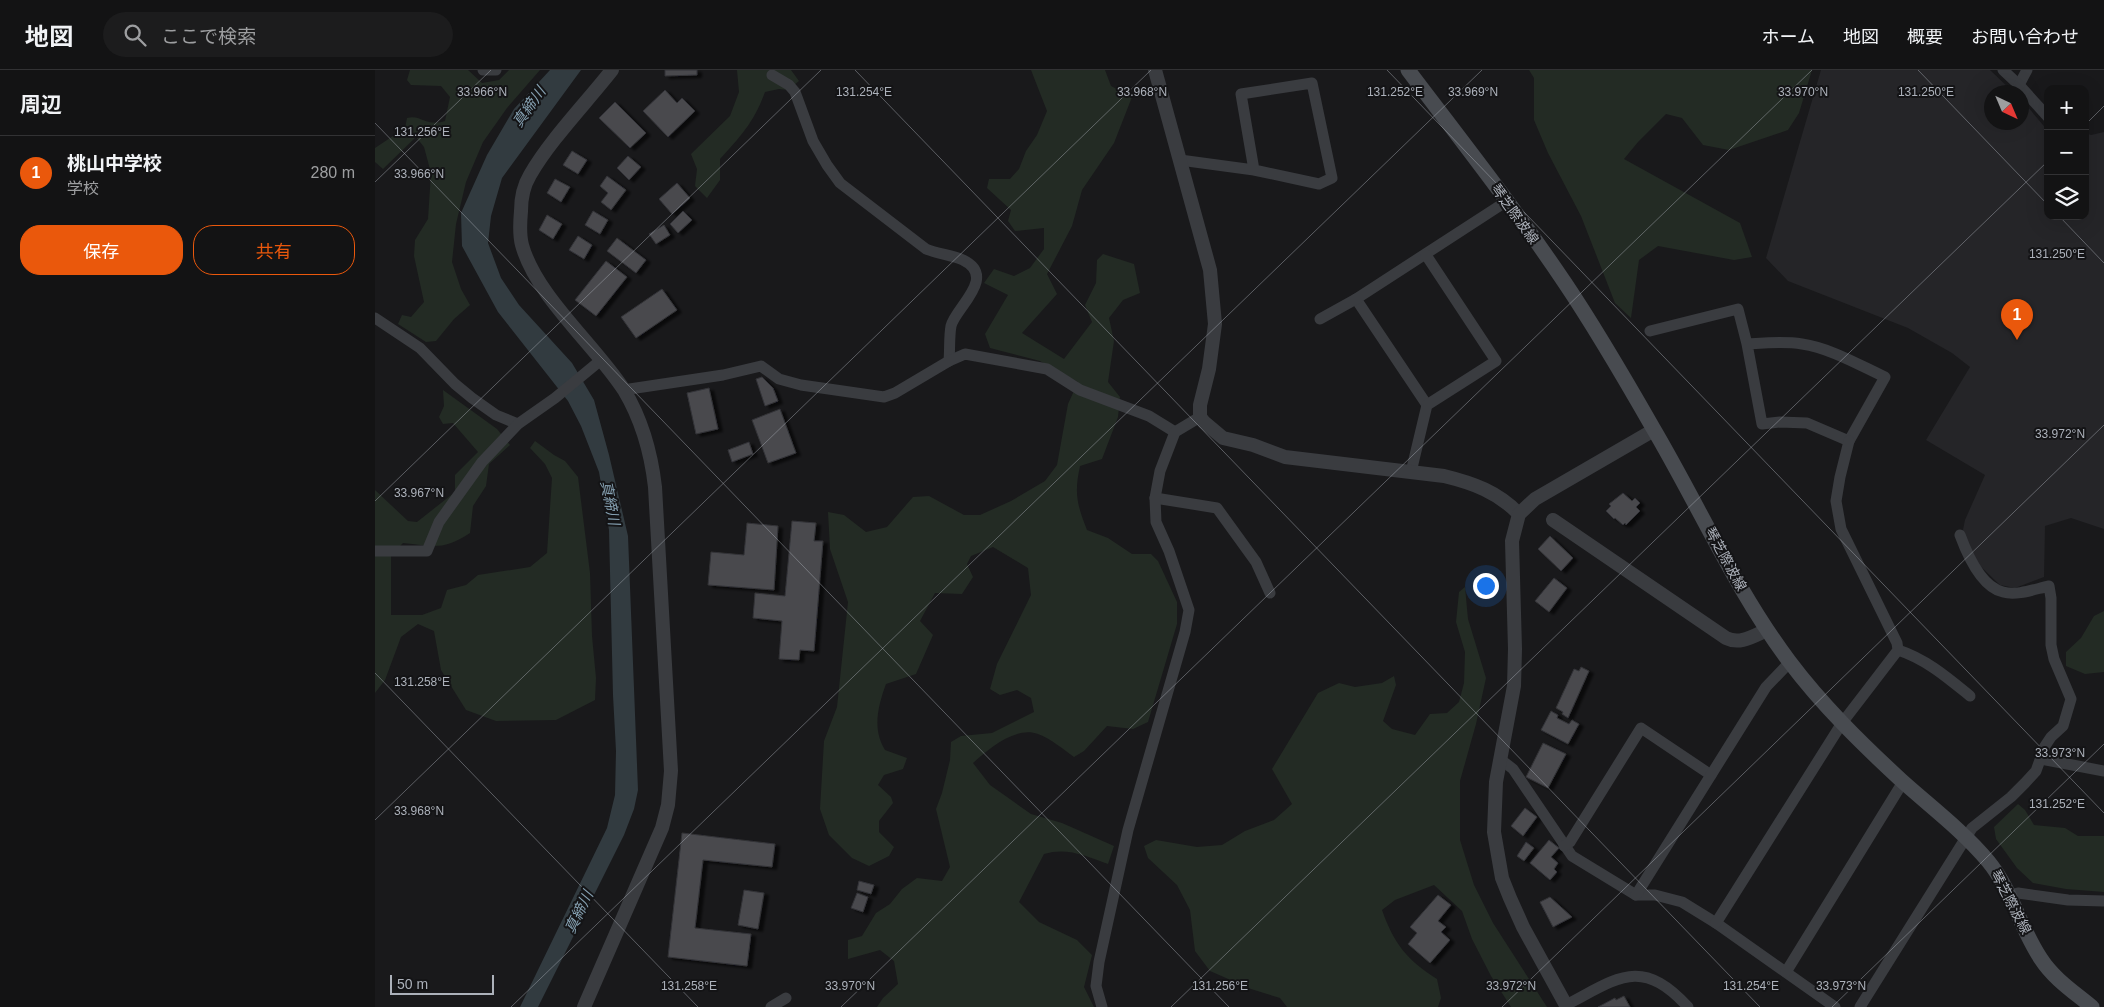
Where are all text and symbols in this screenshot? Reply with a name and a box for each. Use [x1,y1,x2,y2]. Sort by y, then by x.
search box [103,12,453,57]
icon: search [121,21,149,49]
text: 地図 [25,23,73,50]
text: ここで検索 [161,26,256,47]
text: ホーム [1762,27,1815,47]
text: 地図 [1843,27,1879,47]
text: 概要 [1907,27,1943,47]
text: お問い合わせ [1971,27,2079,47]
water label: 真締川 [509,82,550,130]
text: 33.966°N [457,85,507,99]
text: 131.254°E [836,85,892,99]
text: 33.968°N [1117,85,1167,99]
text: 131.252°E [1367,85,1423,99]
text: 33.969°N [1448,85,1498,99]
text: 33.970°N [1778,85,1828,99]
text: 131.250°E [1898,85,1954,99]
north arrow [1984,85,2029,130]
map controls [2044,85,2089,220]
button: + [2044,85,2089,130]
text: 周辺 [20,93,62,116]
text: 131.256°E [394,125,450,139]
button: − [2044,130,2089,175]
text: 桃山中学校 [67,153,162,174]
text: 1 [32,164,40,181]
text: 280 m [311,164,355,181]
text: 33.966°N [394,167,444,181]
button: layers [2044,175,2089,220]
text: 学校 [67,180,99,197]
street label: 琴芝際波線 [1488,181,1542,247]
button: 保存 [20,225,183,275]
button: 共有 [193,225,355,275]
text: 131.250°E [2029,247,2085,261]
pin: 1 [2001,299,2033,340]
text: 33.972°N [2035,427,2085,441]
water label: 真締川 [598,479,624,529]
text: 33.967°N [394,486,444,500]
street label: 琴芝際波線 [1702,525,1750,593]
your location [1473,573,1499,599]
text: 131.258°E [394,675,450,689]
text: 33.973°N [2035,746,2085,760]
text: 131.252°E [2029,797,2085,811]
text: 33.968°N [394,804,444,818]
street label: 琴芝際波線 [1988,867,2034,937]
water label: 真締川 [561,886,597,936]
scale bar [390,972,494,995]
text: 50 m [397,976,428,992]
text: 131.258°E [661,979,717,993]
text: 33.970°N [825,979,875,993]
text: 131.256°E [1192,979,1248,993]
text: 33.972°N [1486,979,1536,993]
text: 131.254°E [1723,979,1779,993]
text: 33.973°N [1816,979,1866,993]

